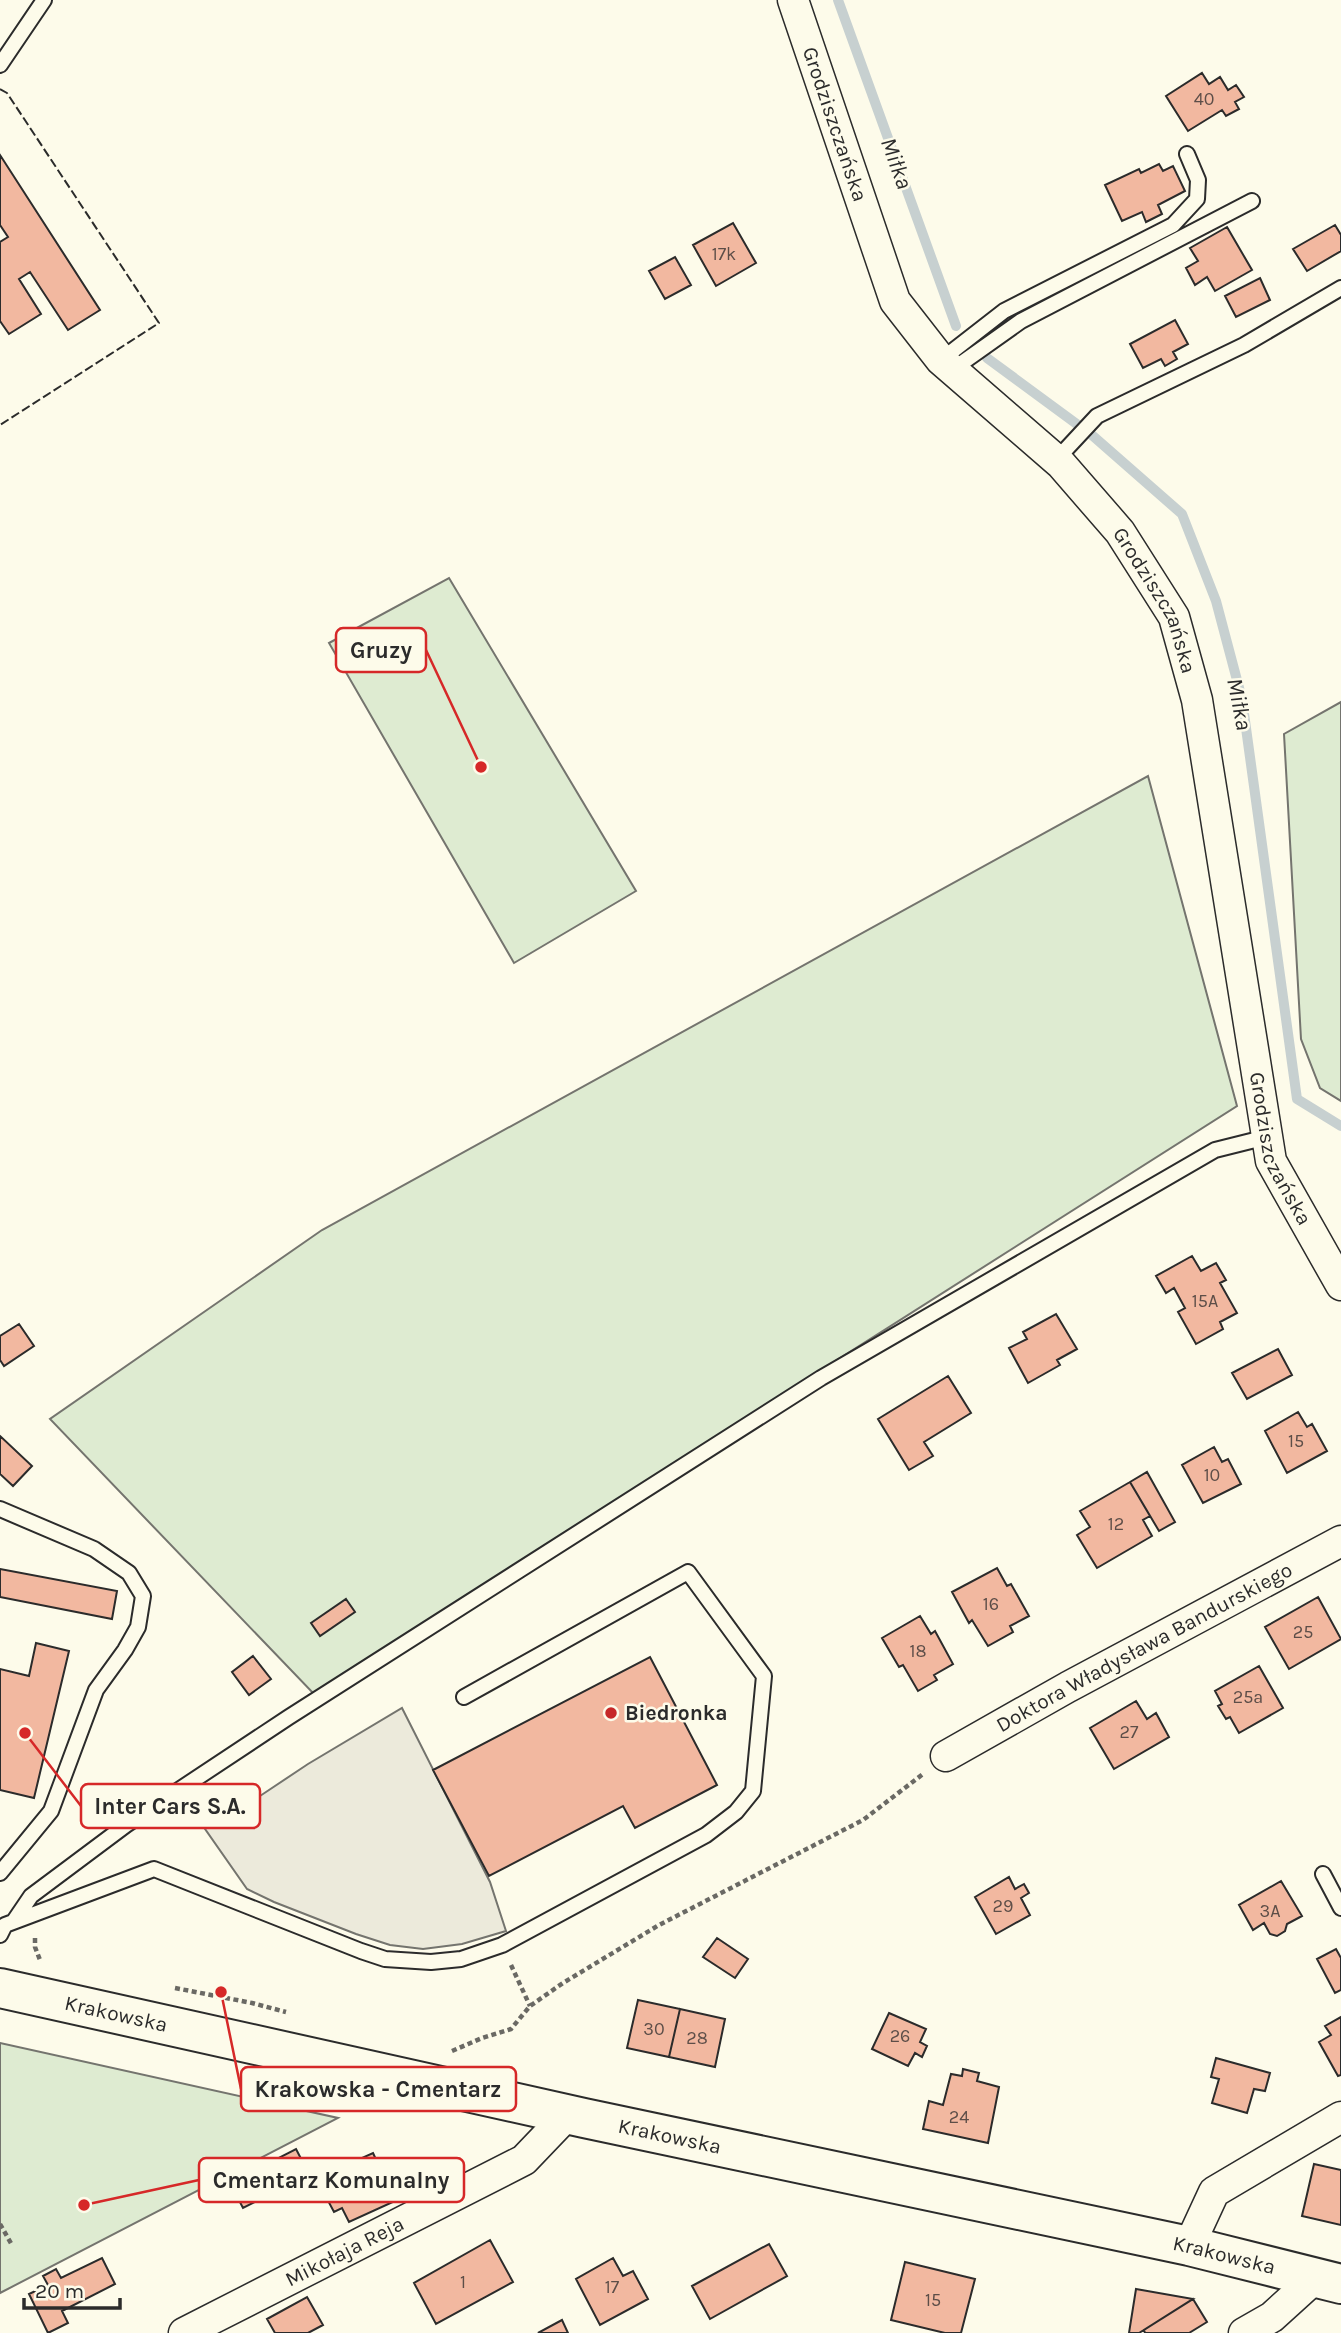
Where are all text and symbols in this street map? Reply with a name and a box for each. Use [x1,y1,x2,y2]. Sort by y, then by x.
street label: Grodziszczańska [798,44,872,205]
house number: 40 [1194,88,1214,110]
water label: Miłka [875,134,918,193]
house number: 17k [712,243,736,265]
street label: Grodziszczańska [1108,523,1201,676]
callout: Gruzy [336,628,426,672]
text: Gruzy [350,637,412,664]
water label: Miłka [1221,676,1258,733]
street label: Grodziszczańska [1245,1070,1317,1229]
house number: 15A [1192,1290,1218,1312]
house number: 15 [1288,1430,1304,1452]
house number: 10 [1204,1464,1220,1486]
house number: 12 [1108,1513,1124,1535]
street label: Doktora Władysława Bandurskiego [992,1557,1296,1737]
house number: 16 [983,1593,999,1615]
house number: 25 [1293,1621,1313,1643]
house number: 18 [909,1640,927,1662]
house number: 25a [1233,1686,1263,1708]
place label: Biedronka [625,1701,727,1725]
marker: Biedronka [603,1705,619,1721]
house number: 27 [1120,1721,1139,1743]
callout: Inter Cars S.A. [81,1784,260,1828]
text: Inter Cars S.A. [94,1793,246,1820]
house number: 29 [993,1895,1013,1917]
house number: 3A [1260,1900,1280,1922]
street label: Krakowska [62,1991,170,2037]
house number: 30 [643,2018,665,2040]
house number: 26 [890,2025,910,2047]
house number: 28 [686,2027,708,2049]
callout: Krakowska - Cmentarz [241,2067,516,2111]
text: Krakowska - Cmentarz [255,2076,501,2103]
house number: 24 [949,2106,969,2128]
street label: Krakowska [616,2114,724,2159]
callout: Cmentarz Komunalny [199,2158,464,2202]
text: Cmentarz Komunalny [213,2167,450,2194]
street label: Mikołaja Reja [281,2211,408,2292]
street label: Krakowska [1171,2231,1278,2279]
scale bar [24,2266,121,2310]
house number: 1 [460,2271,466,2293]
house number: 17 [605,2276,620,2298]
text: 20 m [35,2279,84,2303]
house number: 15 [925,2289,941,2311]

